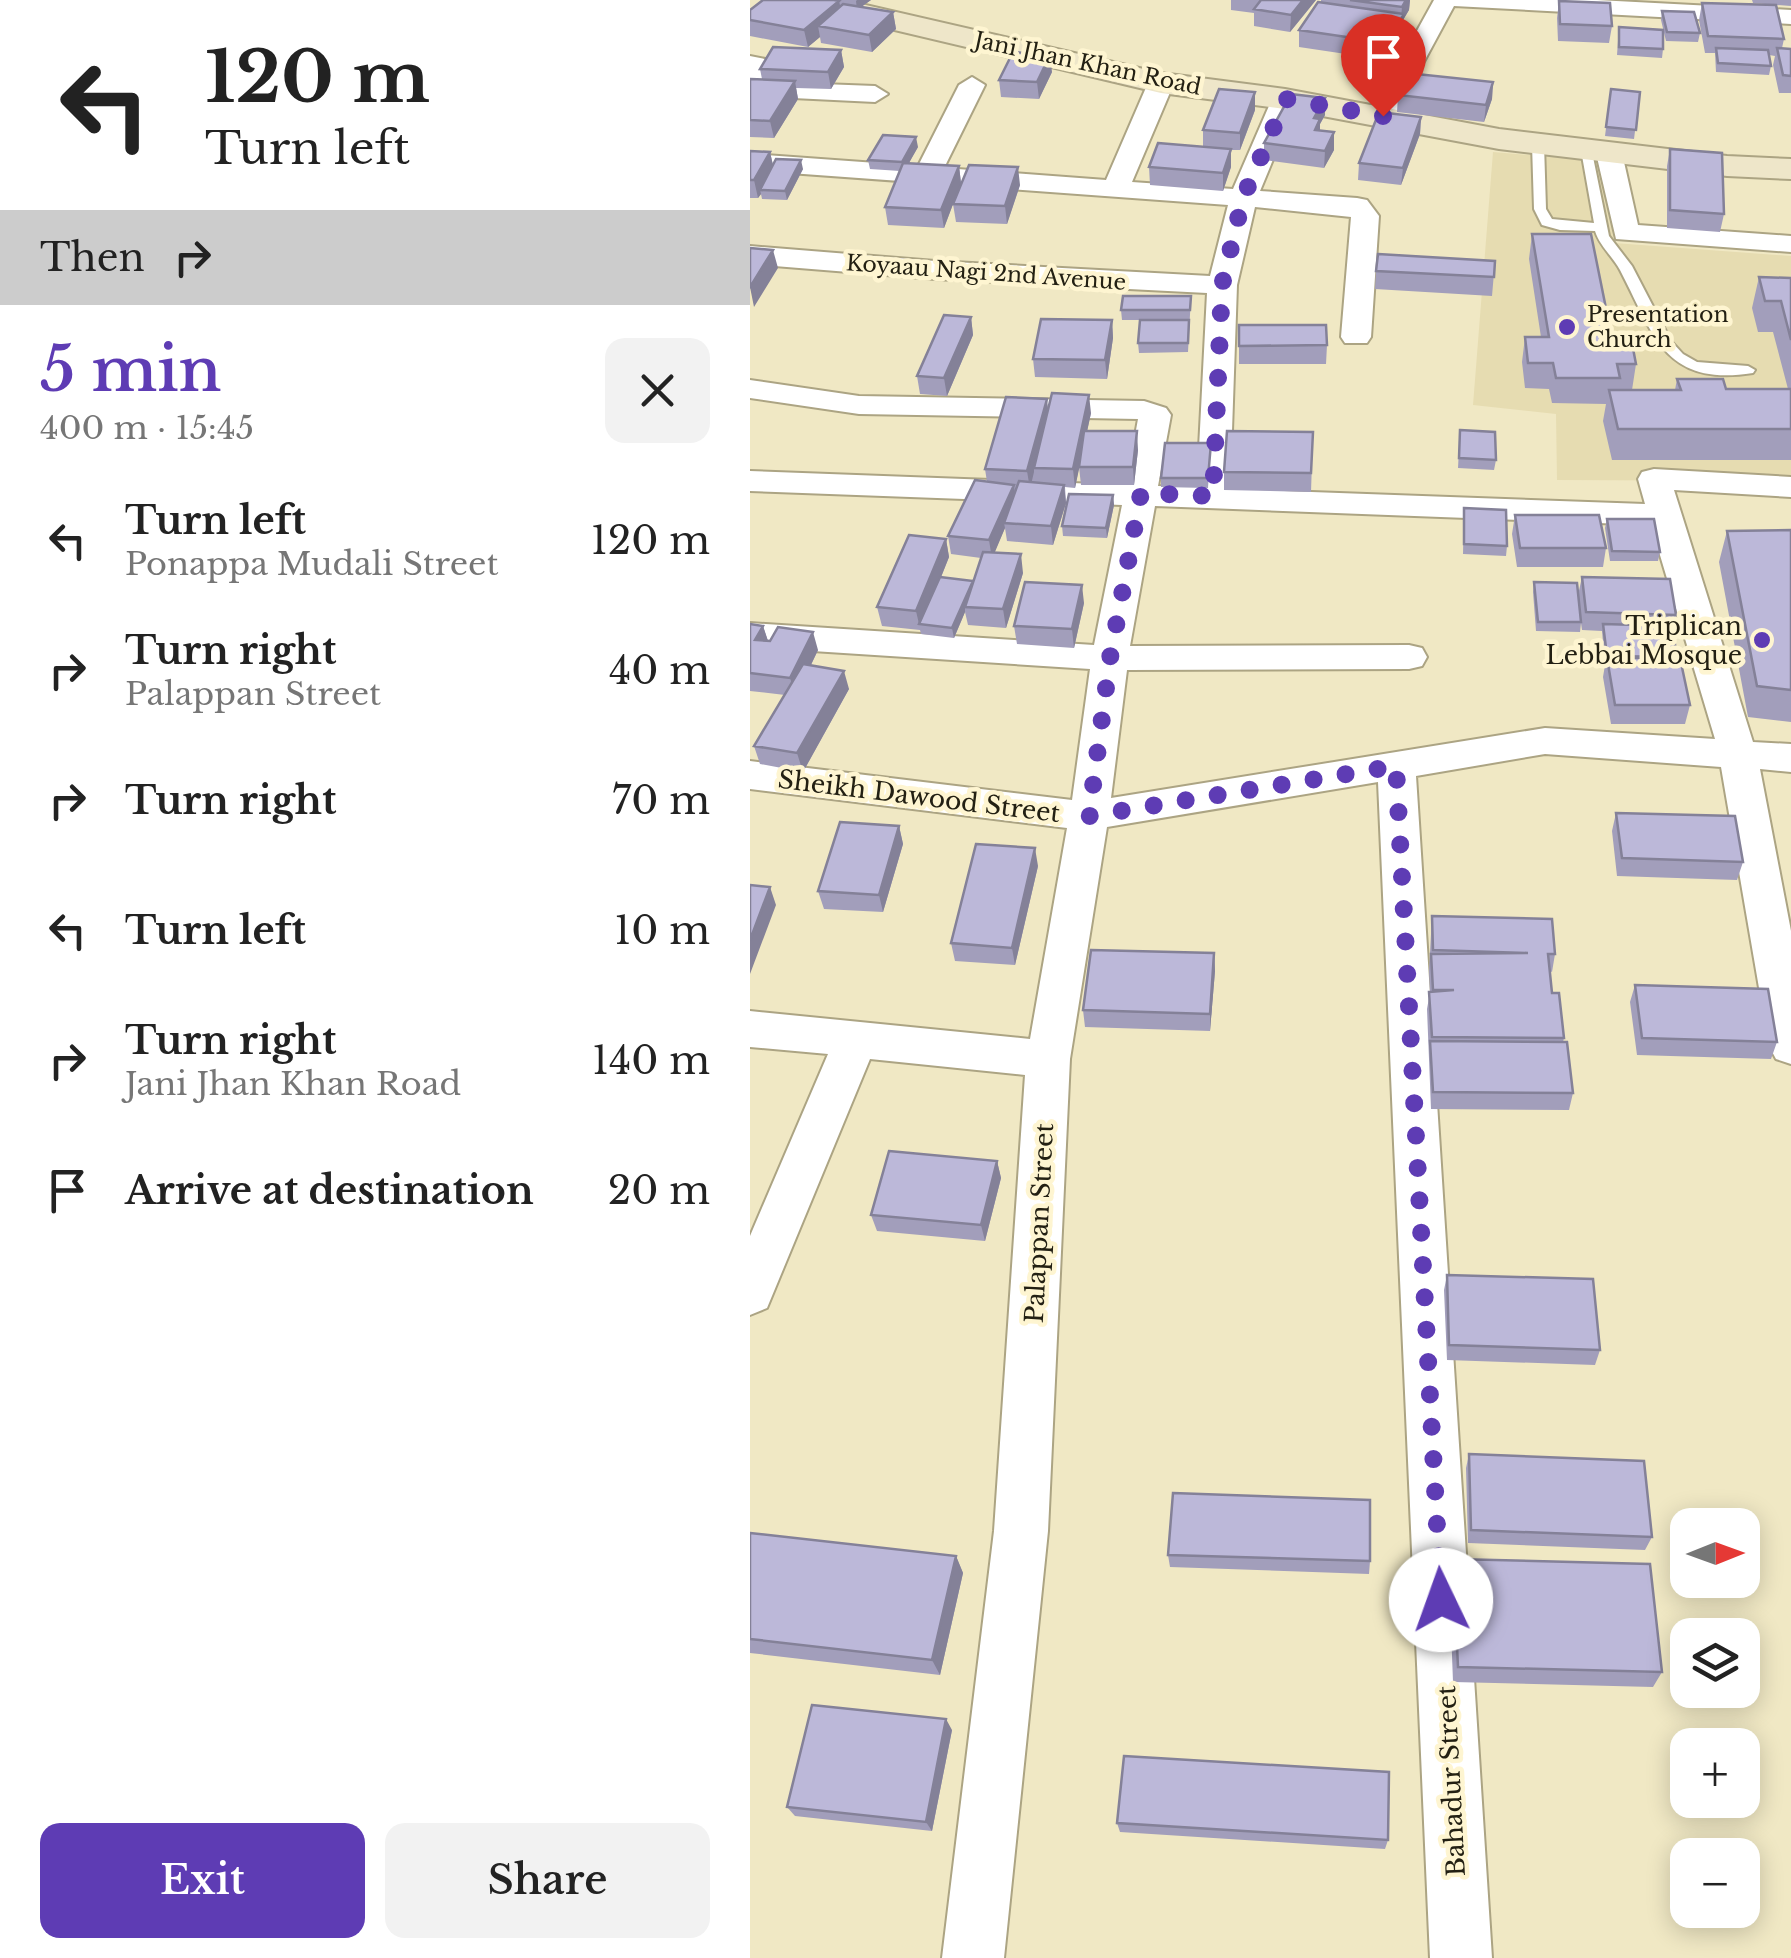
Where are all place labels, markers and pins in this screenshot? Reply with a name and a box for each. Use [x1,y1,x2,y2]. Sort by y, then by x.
pin [1341,14,1426,117]
place label: Presentation Church [1587,301,1729,353]
marker: Presentation Church [1556,316,1578,338]
place label: Triplican Lebbai Mosque [1546,611,1742,671]
marker: Triplican Lebbai Mosque [1751,629,1773,651]

